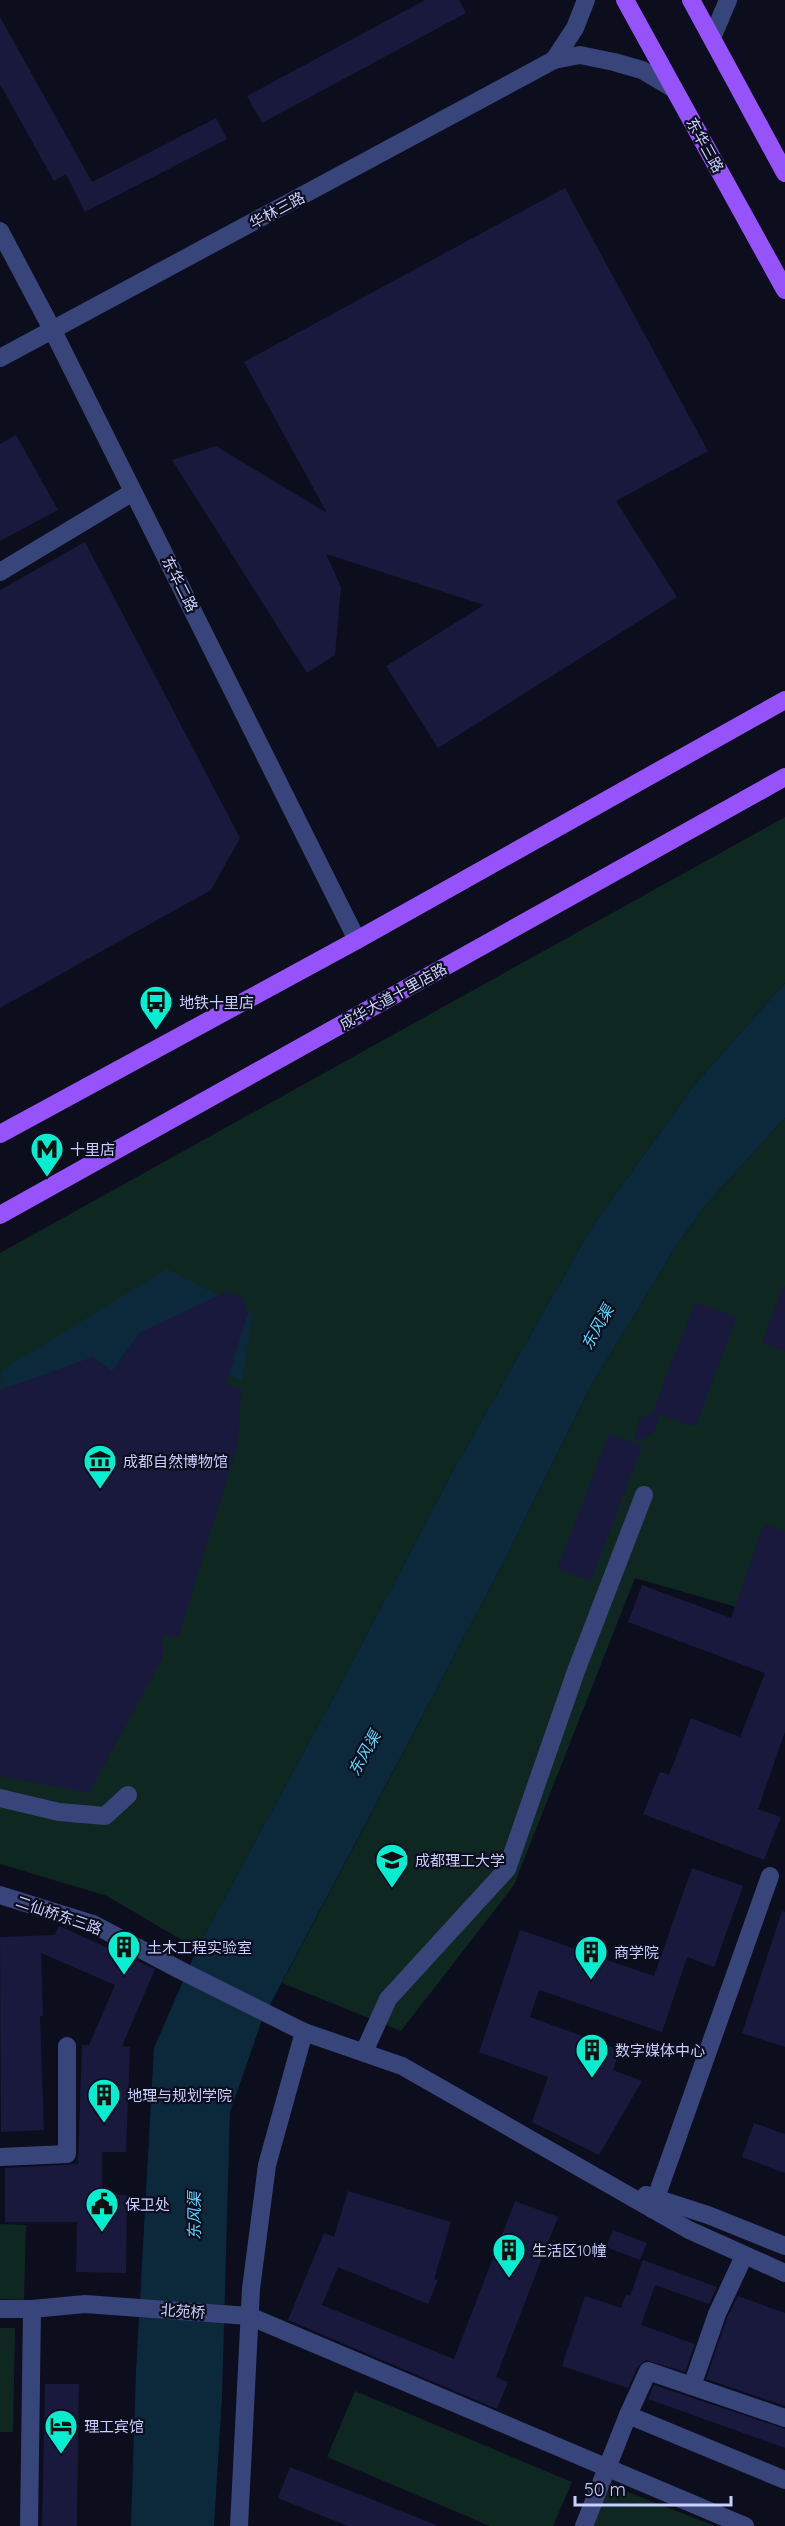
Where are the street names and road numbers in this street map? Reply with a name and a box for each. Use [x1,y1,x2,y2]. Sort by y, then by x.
street label: 东华三路 [682,114,728,176]
street label: 华林三路 [246,188,308,232]
street label: 东华二路 [158,553,202,615]
street label: 成华大道十里店路 [336,959,450,1033]
street label: 二仙桥东三路 [13,1891,105,1939]
street label: 北苑桥 [160,2300,206,2322]

